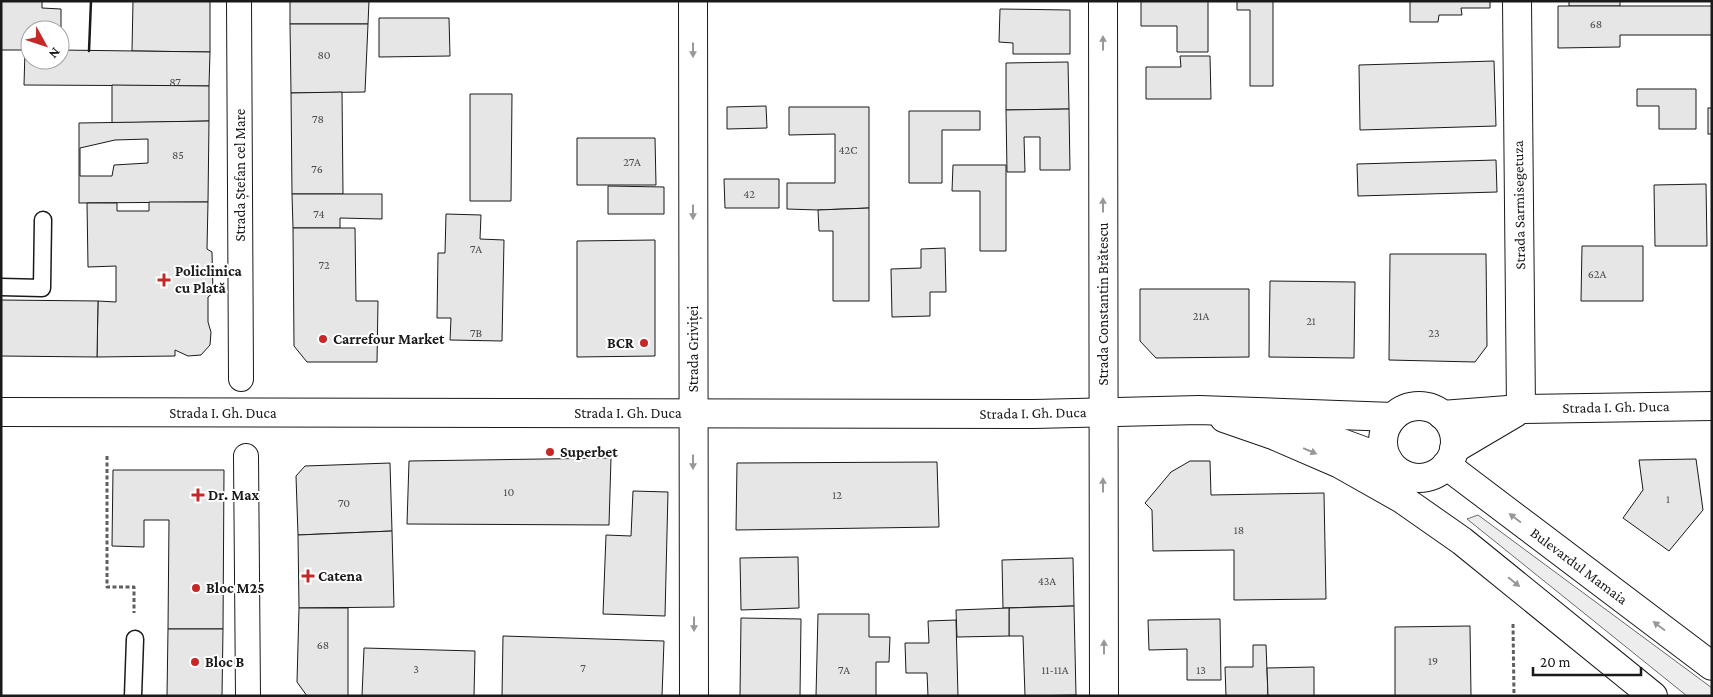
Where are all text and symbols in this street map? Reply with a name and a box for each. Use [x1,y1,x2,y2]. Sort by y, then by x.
house number: 68 [1590,17,1602,31]
north arrow [20,20,70,70]
one-way arrow [1099,34,1107,50]
one-way arrow [689,42,697,58]
text: N [45,45,64,63]
house number: 80 [317,48,331,62]
house number: 87 [169,75,181,89]
street label: Strada Ștefan cel Mare [232,108,250,241]
house number: 78 [312,112,324,126]
street label: Strada Sarmisegetuza [1510,140,1529,270]
house number: 42C [839,143,857,157]
house number: 85 [172,148,184,162]
house number: 27A [623,155,641,169]
house number: 76 [311,162,323,176]
house number: 42 [743,187,755,201]
one-way arrow [1099,197,1107,213]
one-way arrow [689,205,697,221]
house number: 74 [313,207,325,221]
street label: Strada Constantin Brătescu [1095,222,1111,386]
house number: 7A [470,242,482,256]
house number: 72 [318,258,330,272]
place label: Policlinica cu Plată [175,263,243,296]
house number: 62A [1588,267,1606,281]
marker: Policlinica cu Plată [157,273,171,287]
street label: Strada Griviței [685,306,703,392]
house number: 21A [1193,309,1209,323]
house number: 21 [1306,314,1316,328]
house number: 7B [470,326,482,340]
house number: 23 [1428,326,1440,340]
place label: Carrefour Market [333,331,445,347]
marker: Carrefour Market [317,333,329,345]
place label: BCR [607,335,635,351]
marker: BCR [638,337,650,349]
street label: Strada I. Gh. Duca [1562,398,1670,416]
street label: Strada I. Gh. Duca [979,404,1087,422]
street label: Strada I. Gh. Duca [169,405,277,421]
street label: Strada I. Gh. Duca [574,405,682,421]
place label: Superbet [560,444,618,460]
marker: Superbet [544,446,556,458]
one-way arrow [1303,448,1317,456]
one-way arrow [689,454,697,470]
one-way arrow [1099,476,1107,492]
house number: 10 [504,485,515,499]
place label: Dr. Max [208,487,259,503]
house number: 12 [832,488,842,502]
marker: Dr. Max [192,489,204,501]
house number: 1 [1666,492,1670,506]
house number: 70 [338,496,350,510]
one-way arrow [1509,512,1522,523]
house number: 18 [1234,523,1244,537]
street label: Bulevardul Mamaia [1527,524,1631,608]
place label: Catena [318,568,363,584]
marker: Catena [302,570,314,582]
house number: 43A [1038,574,1056,588]
one-way arrow [1507,577,1520,588]
place label: Bloc M25 [206,580,265,596]
marker: Bloc M25 [190,582,202,594]
one-way arrow [690,617,698,633]
one-way arrow [1652,621,1666,631]
house number: 68 [317,638,329,652]
one-way arrow [1100,639,1108,655]
scale bar [1533,644,1640,676]
place label: Bloc B [205,654,245,670]
house number: 19 [1428,654,1438,668]
text: 20 m [1540,654,1571,670]
marker: Bloc B [189,656,201,668]
house number: 7 [580,661,586,675]
house number: 3 [413,662,419,676]
house number: 7A [838,663,850,677]
house number: 11-11A [1042,663,1069,677]
house number: 13 [1196,663,1206,677]

